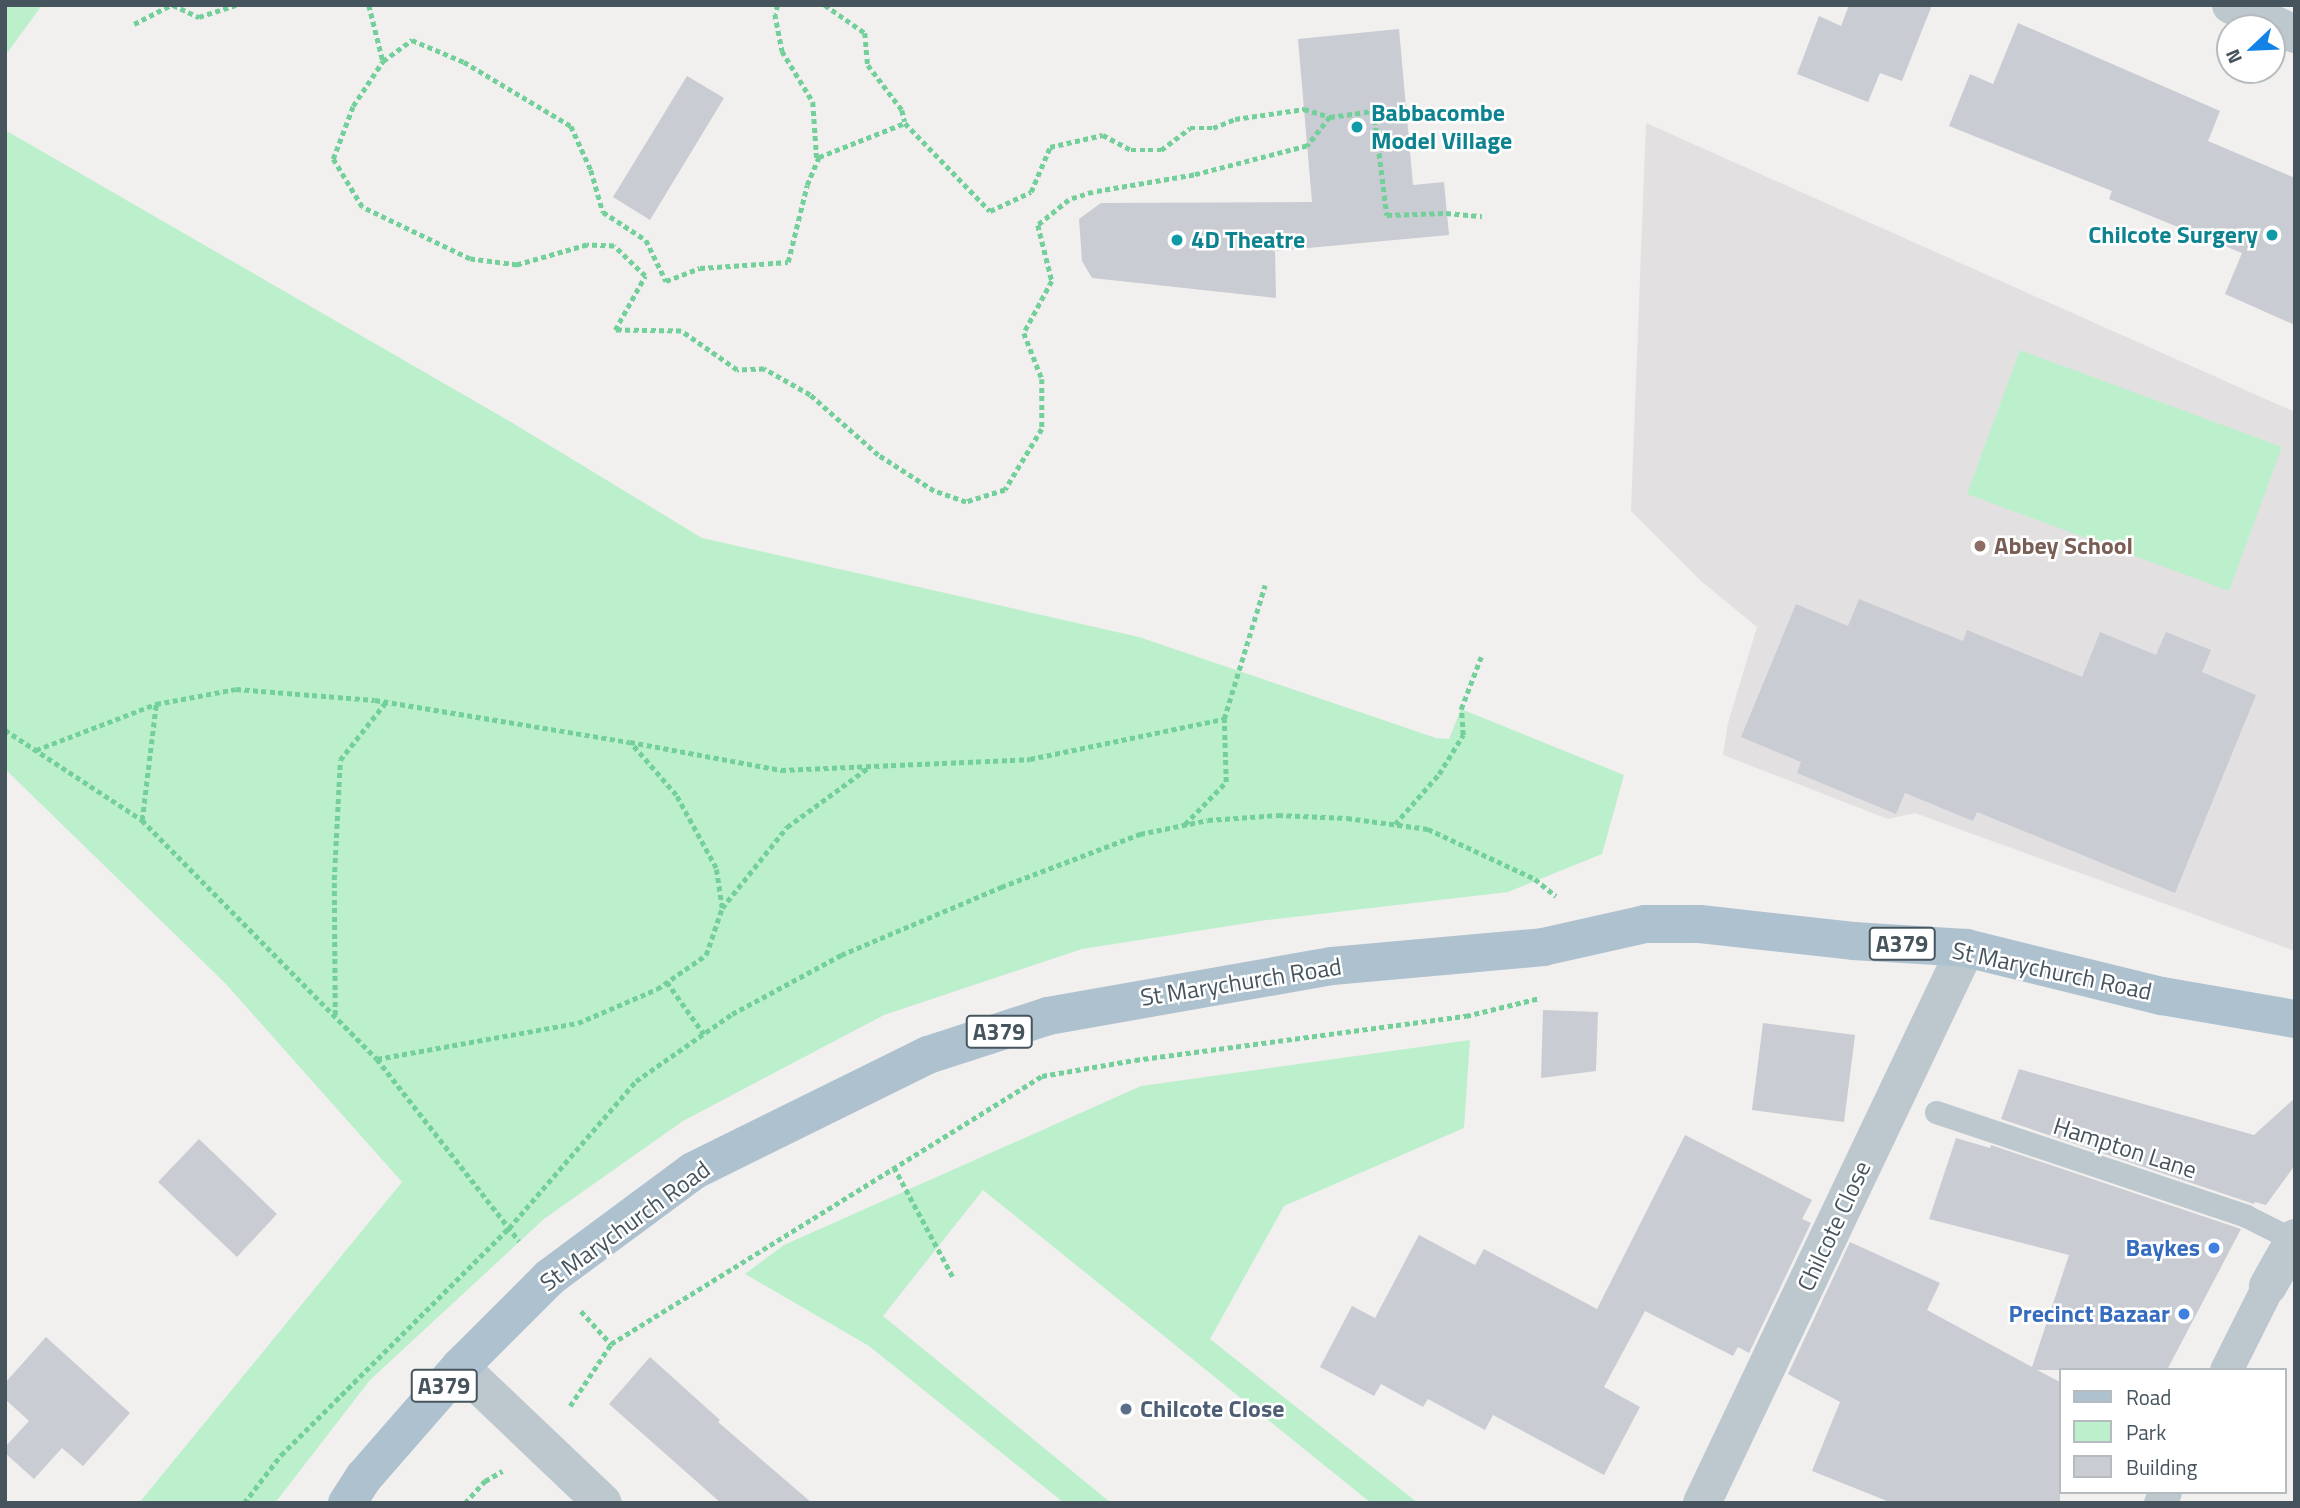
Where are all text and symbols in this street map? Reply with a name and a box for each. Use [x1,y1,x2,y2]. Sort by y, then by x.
north arrow [2216,14,2286,84]
text: N [2217,45,2249,68]
place label: Babbacombe Model Village [1371,99,1512,155]
marker: Babbacombe Model Village [1349,119,1365,135]
place label: Chilcote Surgery [2088,221,2258,249]
place label: 4D Theatre [1191,226,1305,254]
marker: Chilcote Surgery [2264,227,2280,243]
marker: 4D Theatre [1169,232,1185,248]
place label: Abbey School [1994,532,2133,560]
marker: Abbey School [1972,538,1988,554]
road number: A379 [1869,925,1935,964]
street label: St Marychurch Road [1950,936,2154,1006]
street label: St Marychurch Road [1138,952,1344,1012]
road number: A379 [966,1012,1032,1051]
street label: Hampton Lane [2050,1111,2200,1185]
street label: St Marychurch Road [534,1155,716,1297]
street label: Chilcote Close [1791,1156,1877,1296]
place label: Baykes [2126,1234,2200,1262]
marker: Baykes [2206,1240,2222,1256]
place label: Precinct Bazaar [2009,1300,2170,1328]
marker: Precinct Bazaar [2176,1306,2192,1322]
road number: A379 [411,1366,477,1406]
legend [2058,1368,2286,1494]
text: Road [2126,1381,2171,1413]
place label: Chilcote Close [1140,1395,1284,1423]
marker: Chilcote Close [1118,1401,1134,1417]
text: Park [2126,1416,2166,1448]
text: Building [2126,1451,2197,1483]

